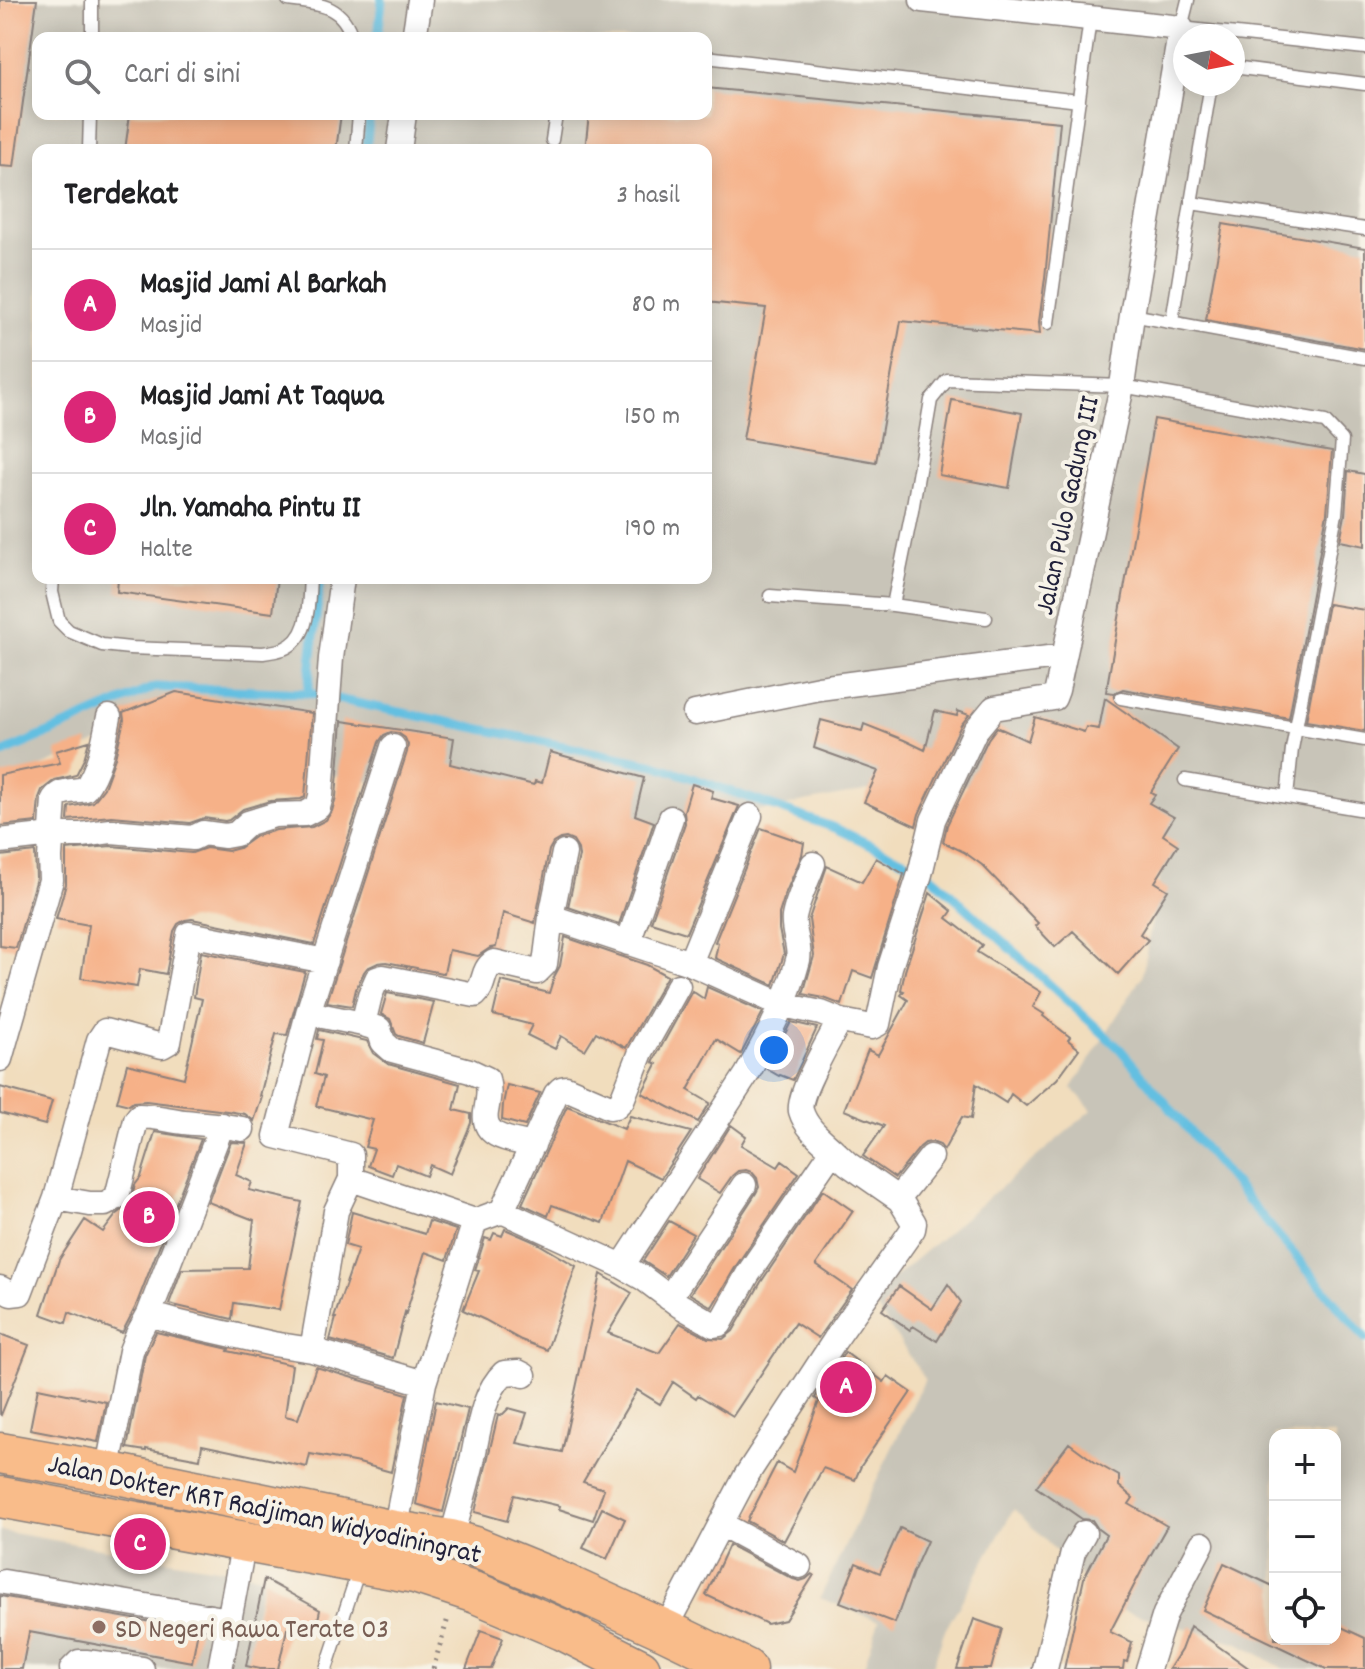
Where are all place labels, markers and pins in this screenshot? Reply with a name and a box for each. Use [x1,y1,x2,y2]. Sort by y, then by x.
pin: B [123,1187,175,1247]
pin: A [820,1357,872,1417]
pin: C [114,1514,166,1574]
place label: SD Negeri Rawa Terate 03 [115,1612,389,1652]
marker: SD Negeri Rawa Terate 03 [90,1618,108,1636]

